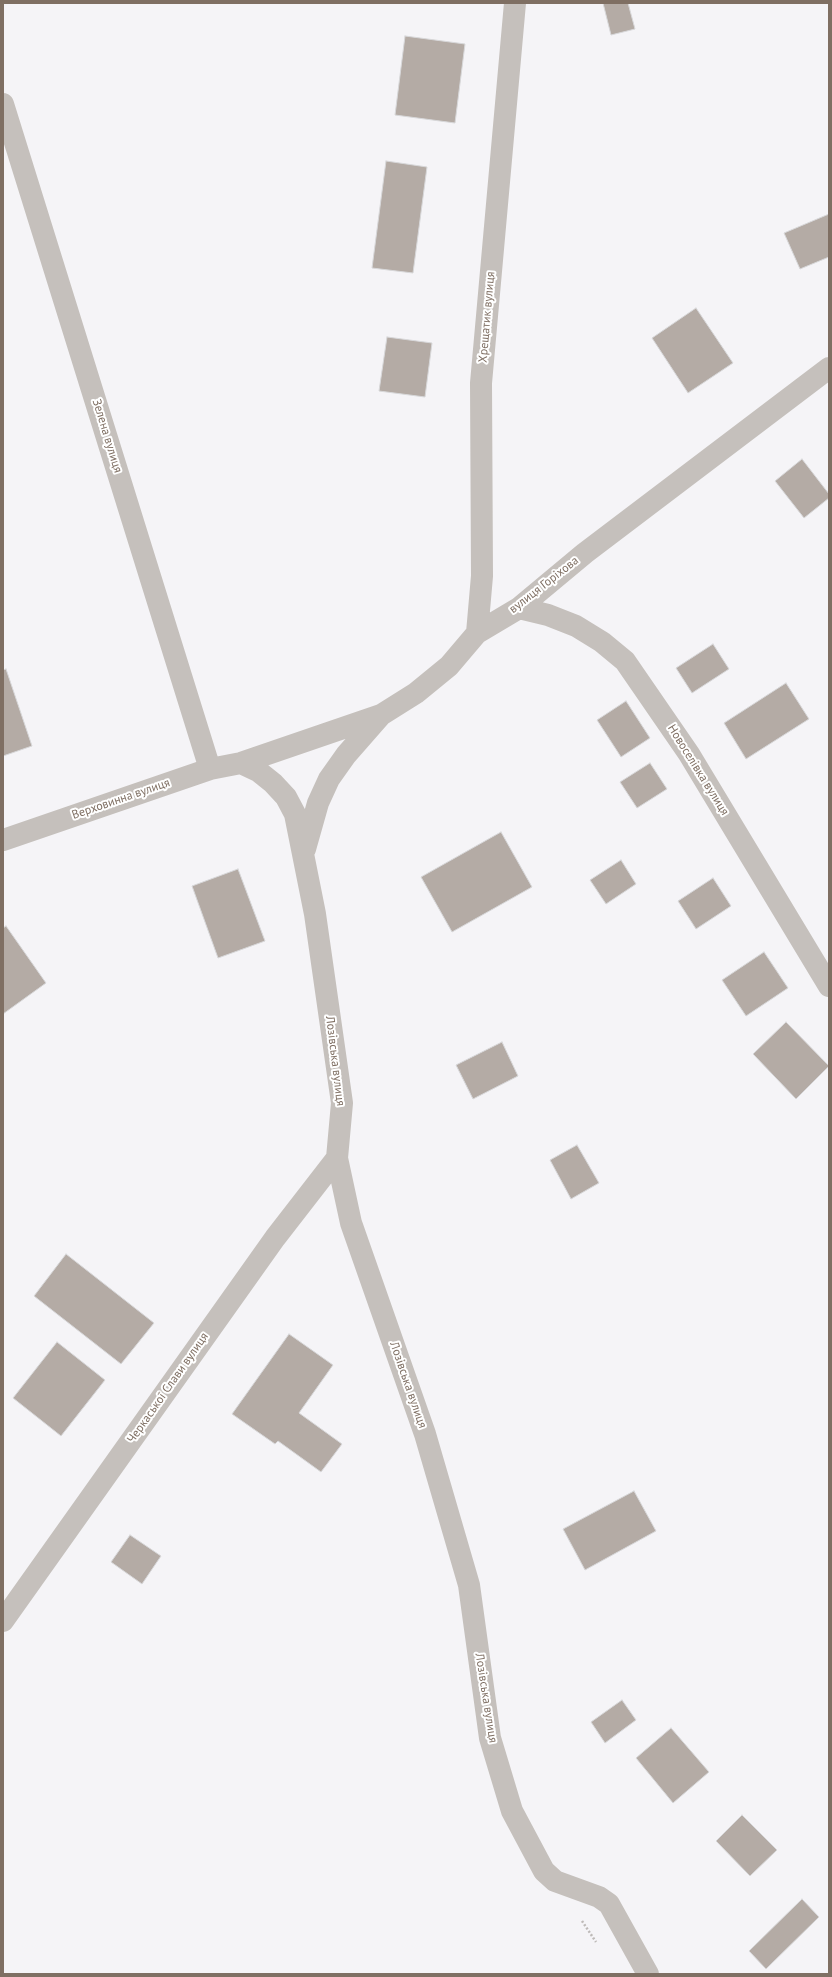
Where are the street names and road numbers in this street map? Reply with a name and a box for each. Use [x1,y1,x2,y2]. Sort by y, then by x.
street label: Хрещатик вулиця [476,271,498,363]
street label: Зелена вулиця [89,397,125,475]
street label: вулиця Горіхова [507,554,581,616]
street label: Новоселівка вулиця [664,722,732,818]
street label: Верховинна вулиця [70,775,172,823]
street label: Лозівська вулиця [322,1015,348,1107]
street label: Черкаської Слави вулиця [124,1330,212,1446]
street label: Лозівська вулиця [386,1340,430,1430]
street label: Лозівська вулиця [472,1652,500,1744]

